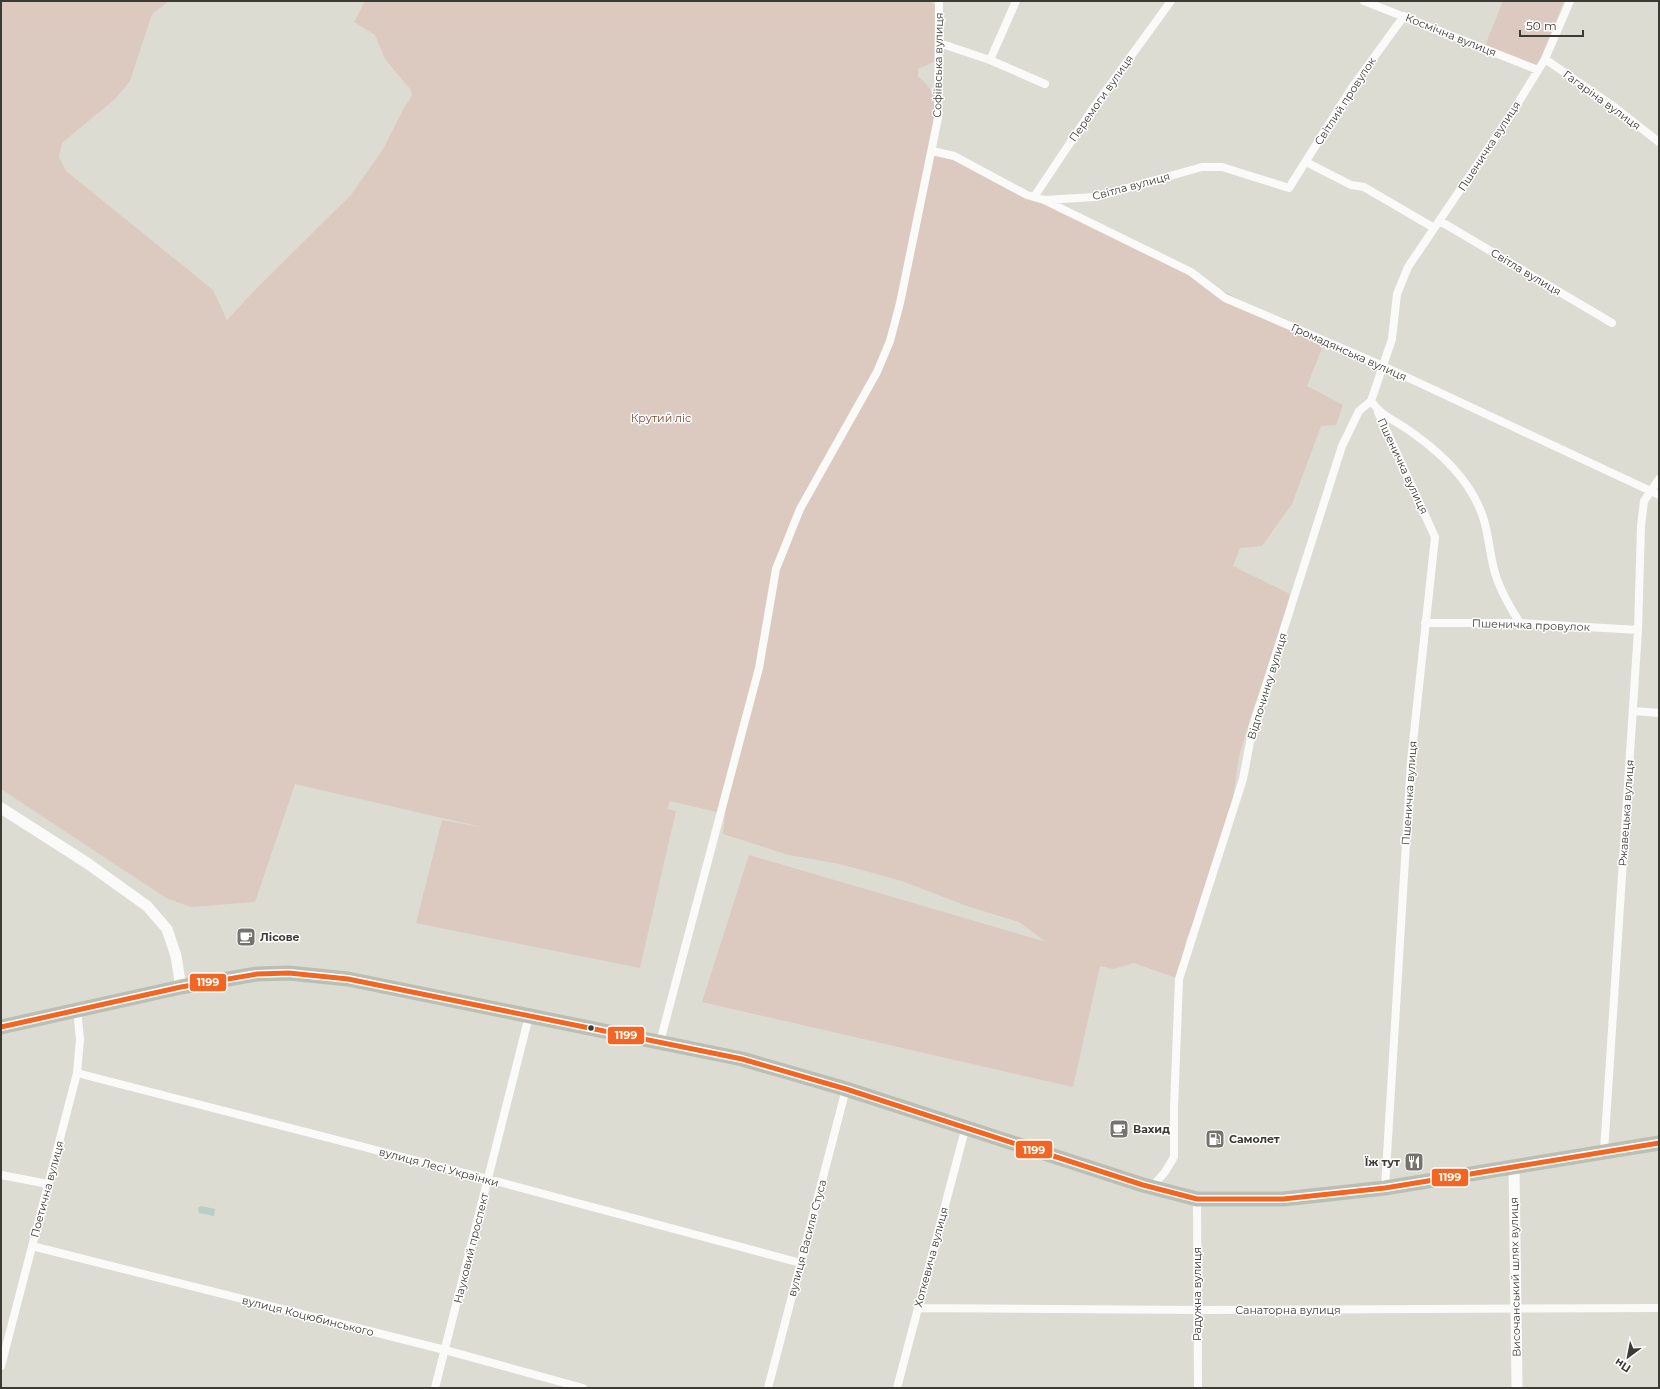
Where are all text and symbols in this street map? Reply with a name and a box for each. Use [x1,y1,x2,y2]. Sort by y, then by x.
street label: Космічна вулиця [1403,10,1499,60]
street label: Софіївська вулиця [930,12,946,118]
scale bar [1520,12,1583,38]
text: 50 m [1526,18,1557,33]
street label: Перемоги вулиця [1066,52,1136,144]
street label: Світлий провулок [1311,54,1379,148]
street label: Гагаріна вулиця [1560,67,1644,133]
street label: Пшеничка вулиця [1455,98,1523,194]
street label: Світла вулиця [1091,169,1171,203]
street label: Світла вулиця [1488,245,1564,299]
street label: Громадянська вулиця [1289,320,1409,384]
park label: Крутий ліс [631,411,691,425]
street label: Пшеничка вулиця [1375,416,1431,516]
street label: Пшеничка провулок [1472,616,1591,634]
street label: Відпочинку вулиця [1244,631,1290,741]
street label: Пшеничка вулиця [1398,740,1420,846]
street label: Ржавецька вулиця [1615,759,1637,867]
cafe icon: Лісове [235,926,257,948]
place label: Лісове [260,930,300,944]
line badge: 1199 [189,973,227,992]
text: 1199 [197,975,219,989]
unlabelled marker [586,1023,596,1033]
line badge: 1199 [607,1026,645,1045]
text: 1199 [615,1028,637,1042]
cafe icon: Вахид [1108,1118,1130,1140]
place label: Вахид [1133,1122,1170,1136]
fuel station icon: Самолет [1204,1128,1226,1150]
place label: Самолет [1229,1132,1280,1146]
street label: Поетична вулиця [27,1139,67,1239]
line badge: 1199 [1015,1140,1053,1159]
text: 1199 [1023,1143,1045,1157]
street label: вулиця Лесі Українки [378,1144,500,1190]
restaurant icon: Їж тут [1403,1151,1425,1173]
place label: Їж тут [1364,1155,1400,1169]
line badge: 1199 [1431,1168,1469,1187]
text: 1199 [1439,1170,1461,1184]
street label: вулиця Василя Стуса [785,1178,829,1298]
street label: Науковий проспект [450,1191,492,1305]
street label: Височанський шлях вулиця [1507,1197,1523,1357]
street label: Хоткевича вулиця [911,1205,951,1309]
street label: Радужна вулиця [1190,1247,1204,1341]
street label: вулиця Коцюбинського [241,1293,375,1339]
street label: Санаторна вулиця [1235,1303,1341,1317]
north arrow [1608,1337,1648,1377]
text: Пн [1612,1355,1633,1376]

